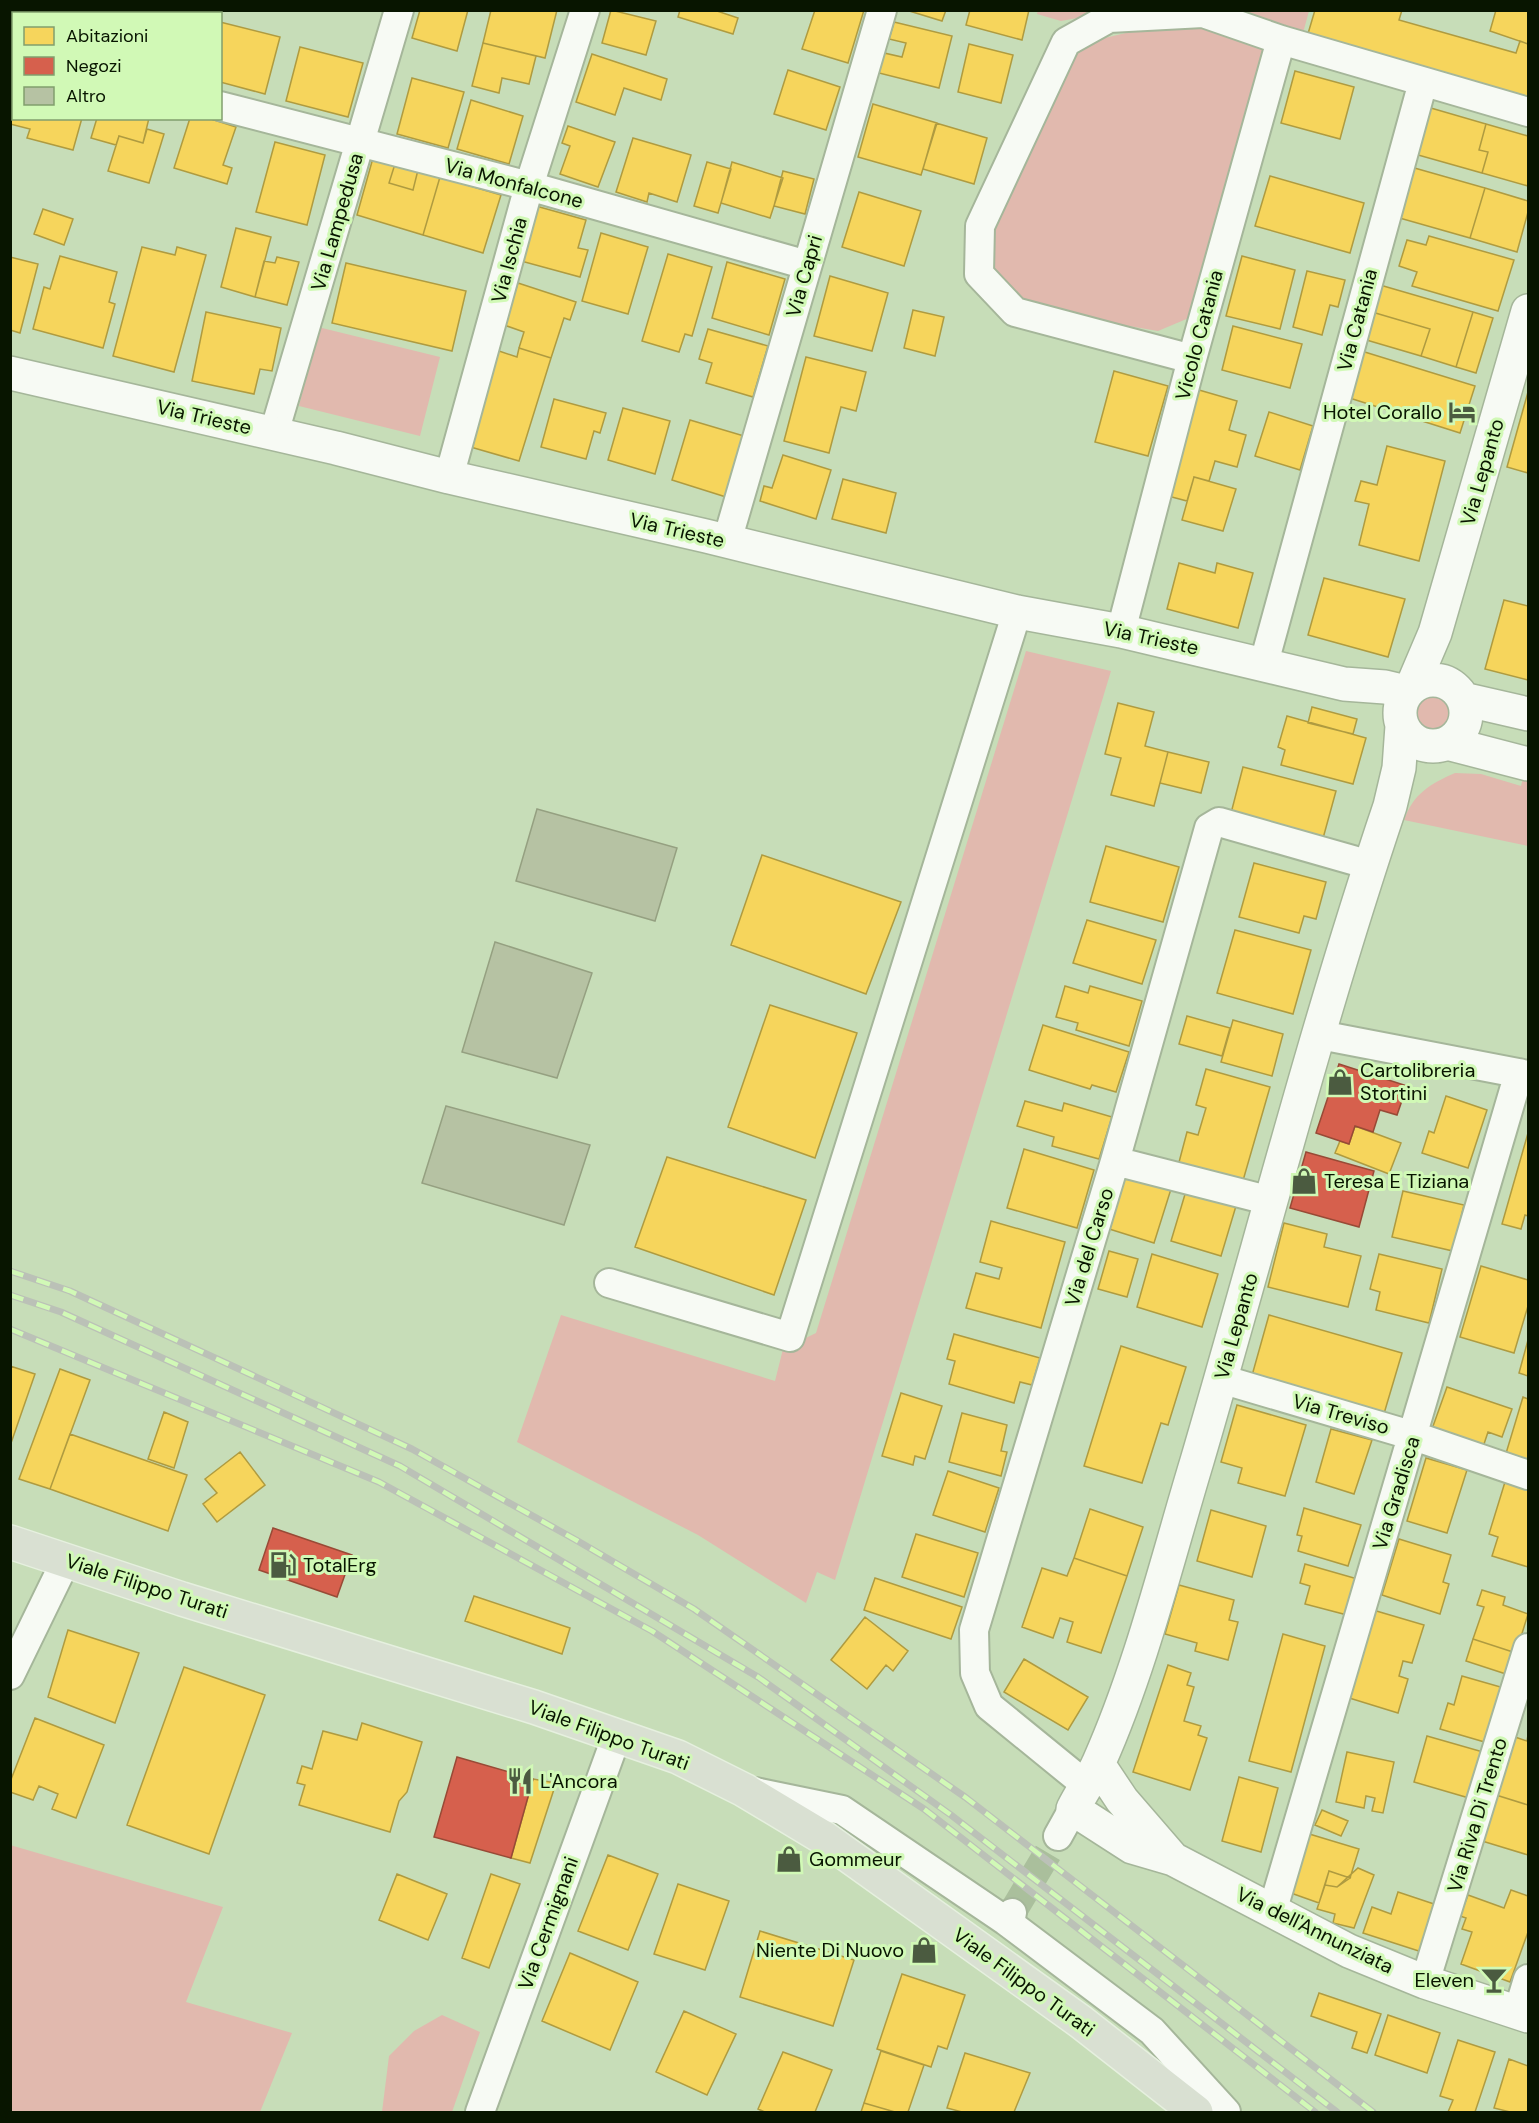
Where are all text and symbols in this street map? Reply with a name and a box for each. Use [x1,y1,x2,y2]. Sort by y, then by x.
legend [12,12,222,120]
text: Abitazioni [66,24,148,48]
text: Negozi [66,54,122,78]
text: Altro [66,84,106,108]
street label: Via Lampedusa [305,150,369,294]
street label: Via Monfalcone [442,152,586,214]
street label: Via Ischia [485,214,533,306]
street label: Via Capri [780,232,828,320]
street label: Via Catania [1331,266,1383,374]
street label: Vicolo Catania [1169,267,1229,403]
street label: Via Trieste [154,393,254,441]
hotel icon: Hotel Corallo [1447,397,1477,427]
place label: Hotel Corallo [1323,399,1442,425]
street label: Via Lepanto [1454,415,1510,529]
street label: Via Trieste [627,506,727,554]
street label: Via Trieste [1101,615,1201,661]
place label: Cartolibreria Stortini [1360,1057,1475,1106]
shop icon: Cartolibreria Stortini [1325,1067,1355,1097]
shop icon: Teresa E Tiziana [1289,1166,1319,1196]
place label: Teresa E Tiziana [1324,1168,1469,1194]
street label: Via del Carso [1059,1185,1119,1309]
street label: Via Lepanto [1208,1269,1264,1383]
street label: Via Treviso [1290,1388,1392,1440]
street label: Via Gradisca [1366,1433,1426,1553]
street label: Viale Filippo Turati [62,1547,232,1625]
fuel station icon: TotalErg [268,1550,298,1580]
place label: TotalErg [303,1552,377,1578]
street label: Viale Filippo Turati [525,1694,693,1776]
street label: Via Riva Di Trento [1441,1734,1513,1896]
restaurant icon: L'Ancora [505,1766,535,1796]
place label: L'Ancora [540,1768,618,1794]
shop icon: Gommeur [774,1844,804,1874]
place label: Gommeur [809,1846,902,1872]
street label: Via Cermignani [512,1853,584,1993]
street label: Via dell'Annunziata [1232,1881,1398,1979]
street label: Viale Filippo Turati [948,1922,1100,2042]
shop icon: Niente Di Nuovo [909,1935,939,1965]
place label: Niente Di Nuovo [756,1937,904,1963]
bar icon: Eleven [1479,1965,1509,1995]
place label: Eleven [1414,1967,1474,1993]

